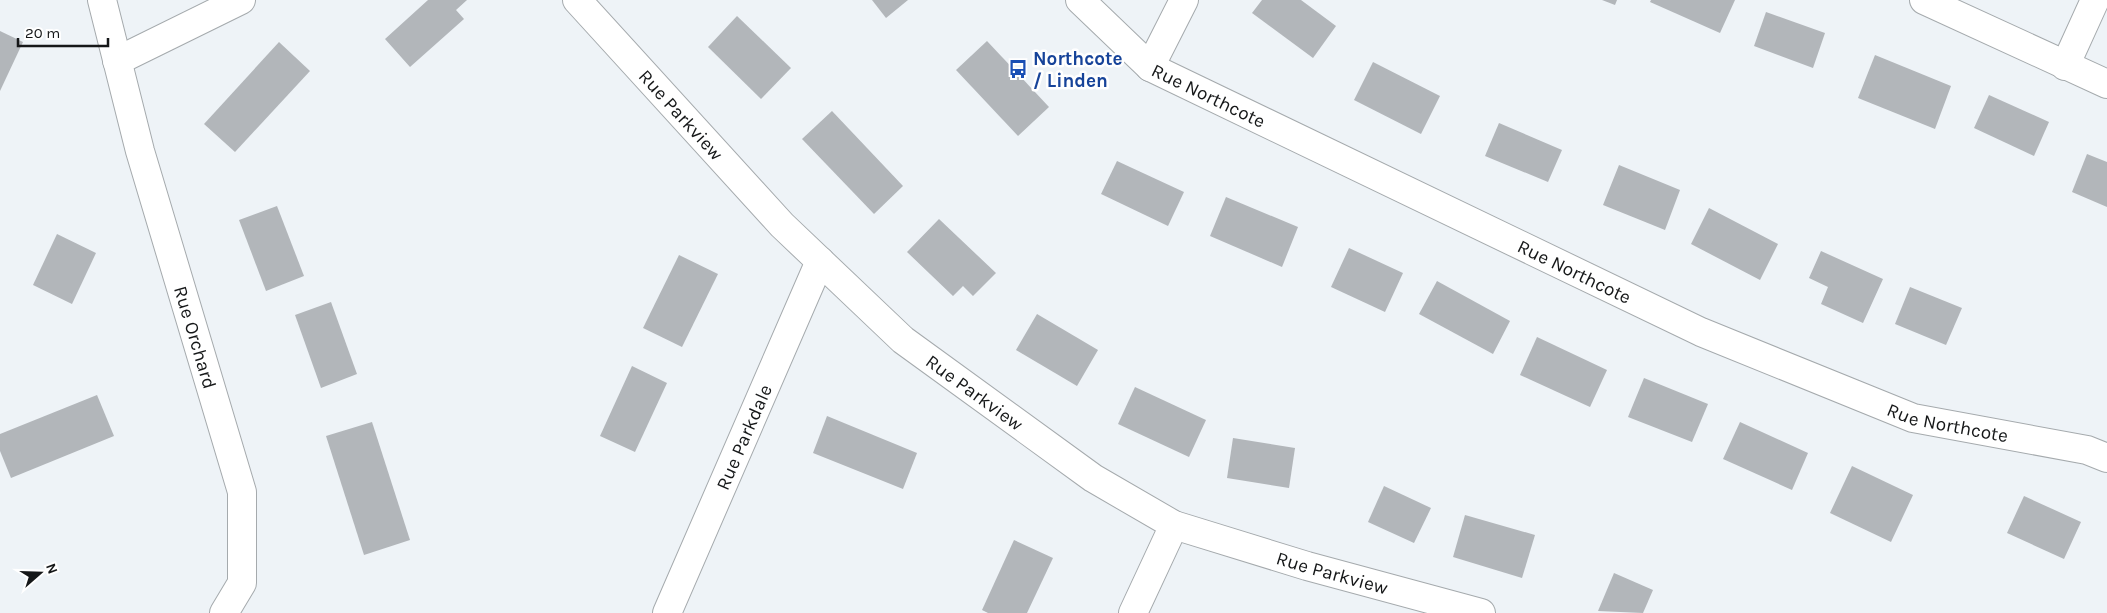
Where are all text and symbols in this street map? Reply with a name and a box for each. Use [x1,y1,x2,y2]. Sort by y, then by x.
scale bar [18,15,108,47]
text: 20 m [25,24,60,42]
place label: Northcote / Linden [1033,48,1123,92]
bus stop icon: Northcote / Linden [1007,58,1029,80]
street label: Rue Northcote [1148,59,1269,133]
street label: Rue Parkview [634,65,728,165]
street label: Rue Northcote [1514,235,1635,309]
street label: Rue Orchard [169,283,221,392]
street label: Rue Parkview [921,350,1027,436]
street label: Rue Parkdale [712,381,777,493]
street label: Rue Northcote [1884,399,2010,447]
street label: Rue Parkview [1273,547,1390,599]
north arrow [15,548,65,598]
text: N [42,561,61,576]

